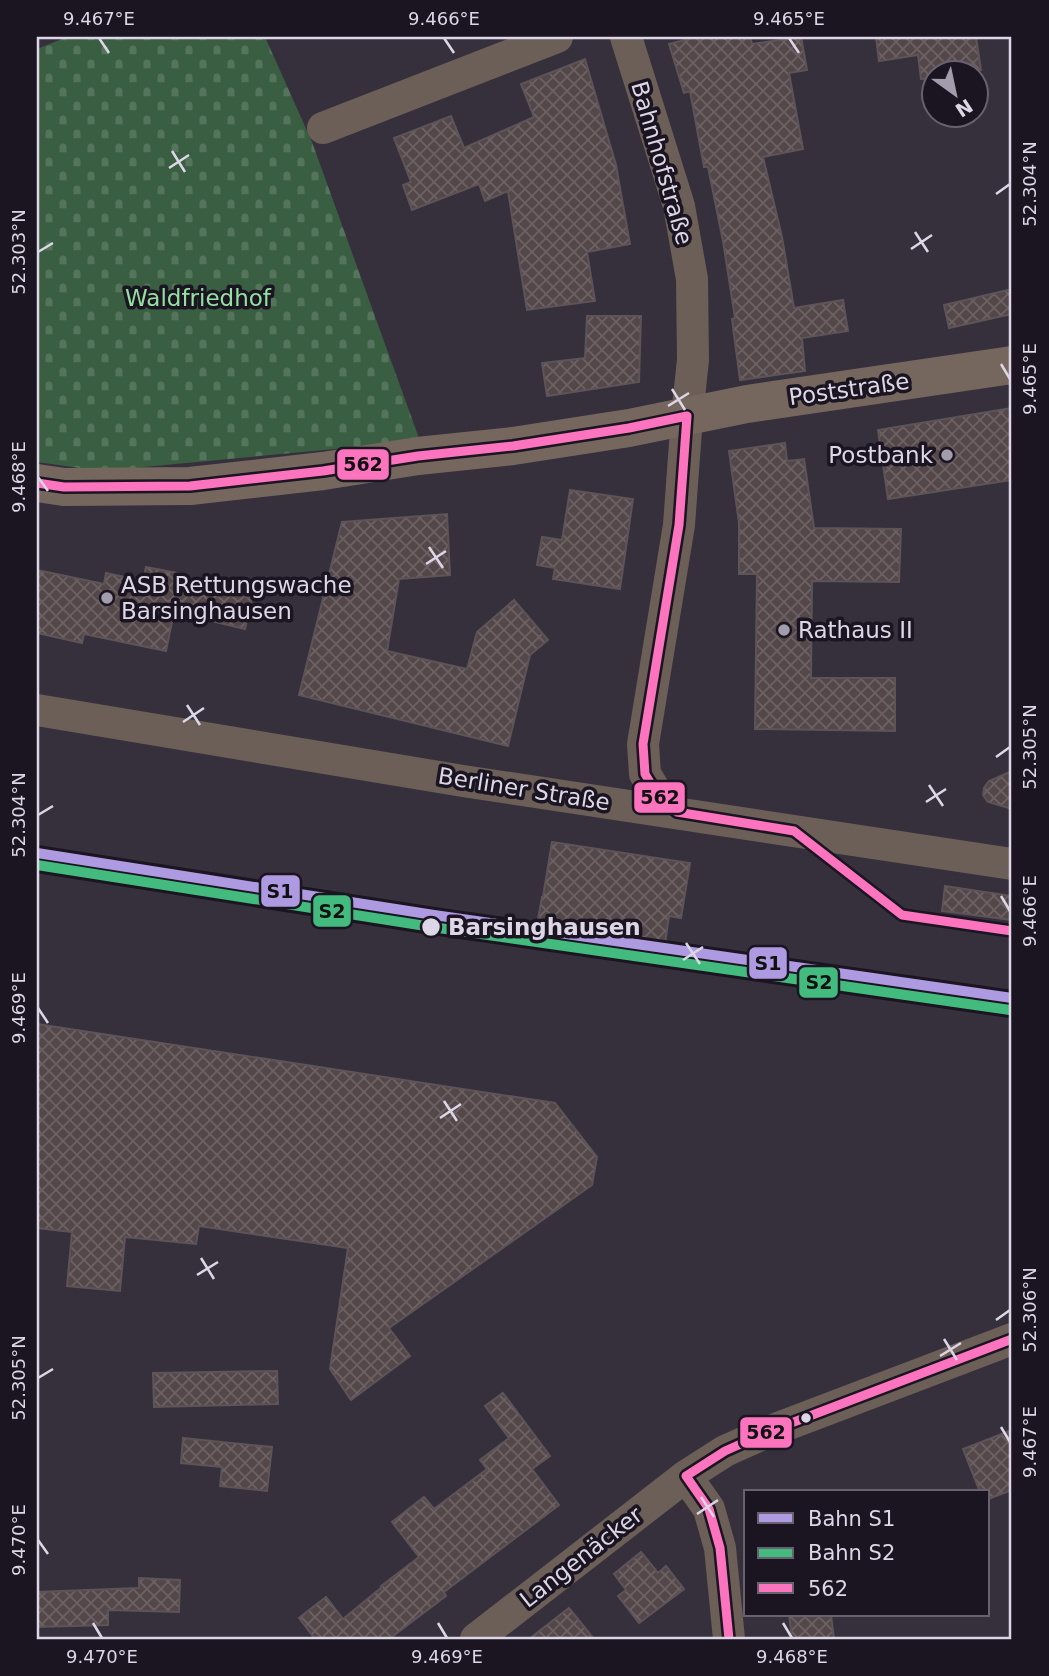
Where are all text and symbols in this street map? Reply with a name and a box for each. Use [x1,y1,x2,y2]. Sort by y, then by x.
text: 9.467°E [63,8,135,29]
text: 9.466°E [408,8,480,29]
text: 9.465°E [753,8,825,29]
north arrow [920,60,990,130]
street label: Bahnhofstraße [626,78,698,248]
text: N [952,95,977,122]
text: 52.304°N [1019,141,1040,227]
text: 52.303°N [8,209,29,295]
park label: Waldfriedhof [125,285,272,311]
text: 9.465°E [1019,343,1040,415]
street label: Poststraße [787,368,911,410]
text: 9.468°E [8,441,29,513]
place label: Postbank [828,442,934,468]
marker: Postbank [939,447,955,463]
line badge: 562 [336,448,390,481]
text: 562 [343,453,383,475]
place label: ASB Rettungswache Barsinghausen [121,572,352,624]
marker: ASB Rettungswache Barsinghausen [99,590,115,606]
place label: Rathaus II [798,617,913,643]
marker: Rathaus II [776,622,792,638]
text: 52.305°N [1019,704,1040,790]
street label: Berliner Straße [436,763,612,815]
text: 52.304°N [8,772,29,858]
line badge: 562 [633,781,686,814]
text: 562 [640,786,680,808]
line badge: S1 [260,874,301,908]
text: 9.466°E [1019,875,1040,947]
text: S1 [267,880,293,902]
line badge: S2 [312,894,352,928]
text: S2 [319,900,345,922]
place label: Barsinghausen [448,914,641,940]
marker: Barsinghausen [420,916,442,938]
line badge: S1 [748,946,788,980]
text: S1 [755,952,781,974]
line badge: S2 [798,966,839,999]
text: S2 [806,971,832,993]
text: 9.469°E [8,972,29,1044]
text: 52.306°N [1019,1267,1040,1353]
text: 52.305°N [8,1335,29,1421]
text: 9.467°E [1019,1406,1040,1478]
unlabelled marker [799,1411,813,1425]
line badge: 562 [739,1416,793,1449]
text: 562 [746,1421,786,1443]
legend [744,1490,990,1616]
street label: Langenäcker [515,1501,648,1613]
text: 9.470°E [8,1504,29,1576]
text: Bahn S1 [808,1507,895,1531]
text: Bahn S2 [808,1541,895,1565]
text: 562 [808,1577,848,1601]
text: 9.470°E [66,1646,138,1667]
text: 9.469°E [411,1646,483,1667]
text: 9.468°E [756,1646,828,1667]

